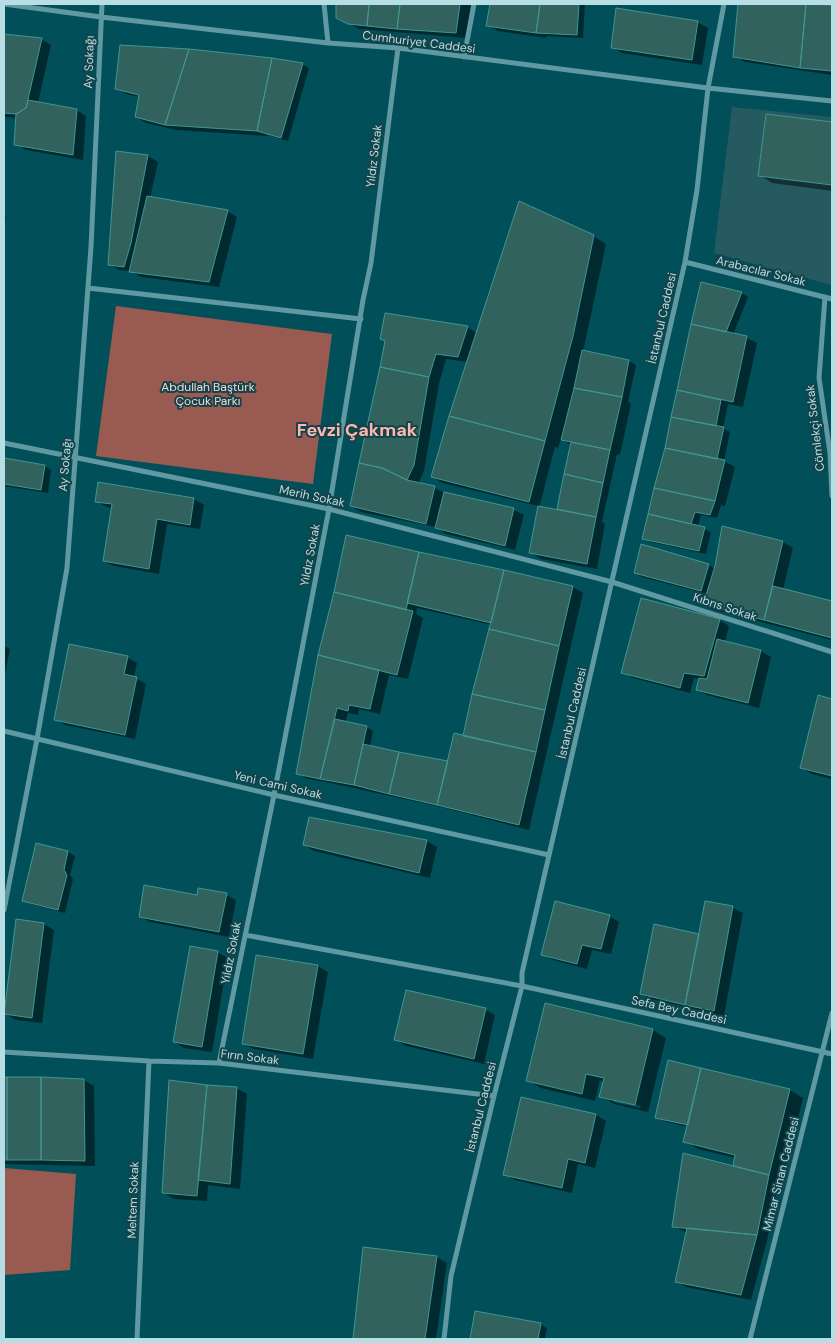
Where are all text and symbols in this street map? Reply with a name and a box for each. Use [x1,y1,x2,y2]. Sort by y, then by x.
street label: Cumhuriyet Caddesi [362,27,477,57]
street label: Ay Sokağı [80,35,98,89]
street label: Yıldız Sokak [362,124,386,188]
street label: Arabacılar Sokak [714,252,808,290]
street label: İstanbul Caddesi [644,271,680,365]
park label: Abdullah Baştürk Çocuk Parkı [161,379,255,409]
street label: Cömlekçi Sokak [802,384,828,472]
district label: Fevzi Çakmak [297,418,418,442]
street label: Ay Sokağı [55,438,75,492]
street label: Merih Sokak [278,481,346,511]
street label: Yıldız Sokak [296,522,324,588]
street label: Kıbrıs Sokak [691,589,759,625]
street label: İstanbul Caddesi [554,666,590,760]
street label: Yeni Cami Sokak [232,767,324,803]
street label: Yıldız Sokak [217,920,245,986]
street label: Sefa Bey Caddesi [630,992,728,1028]
street label: Fırın Sokak [220,1045,280,1069]
street label: İstanbul Caddesi [462,1060,500,1154]
street label: Mimar Sinan Caddesi [759,1115,803,1233]
street label: Meltem Sokak [124,1161,142,1239]

